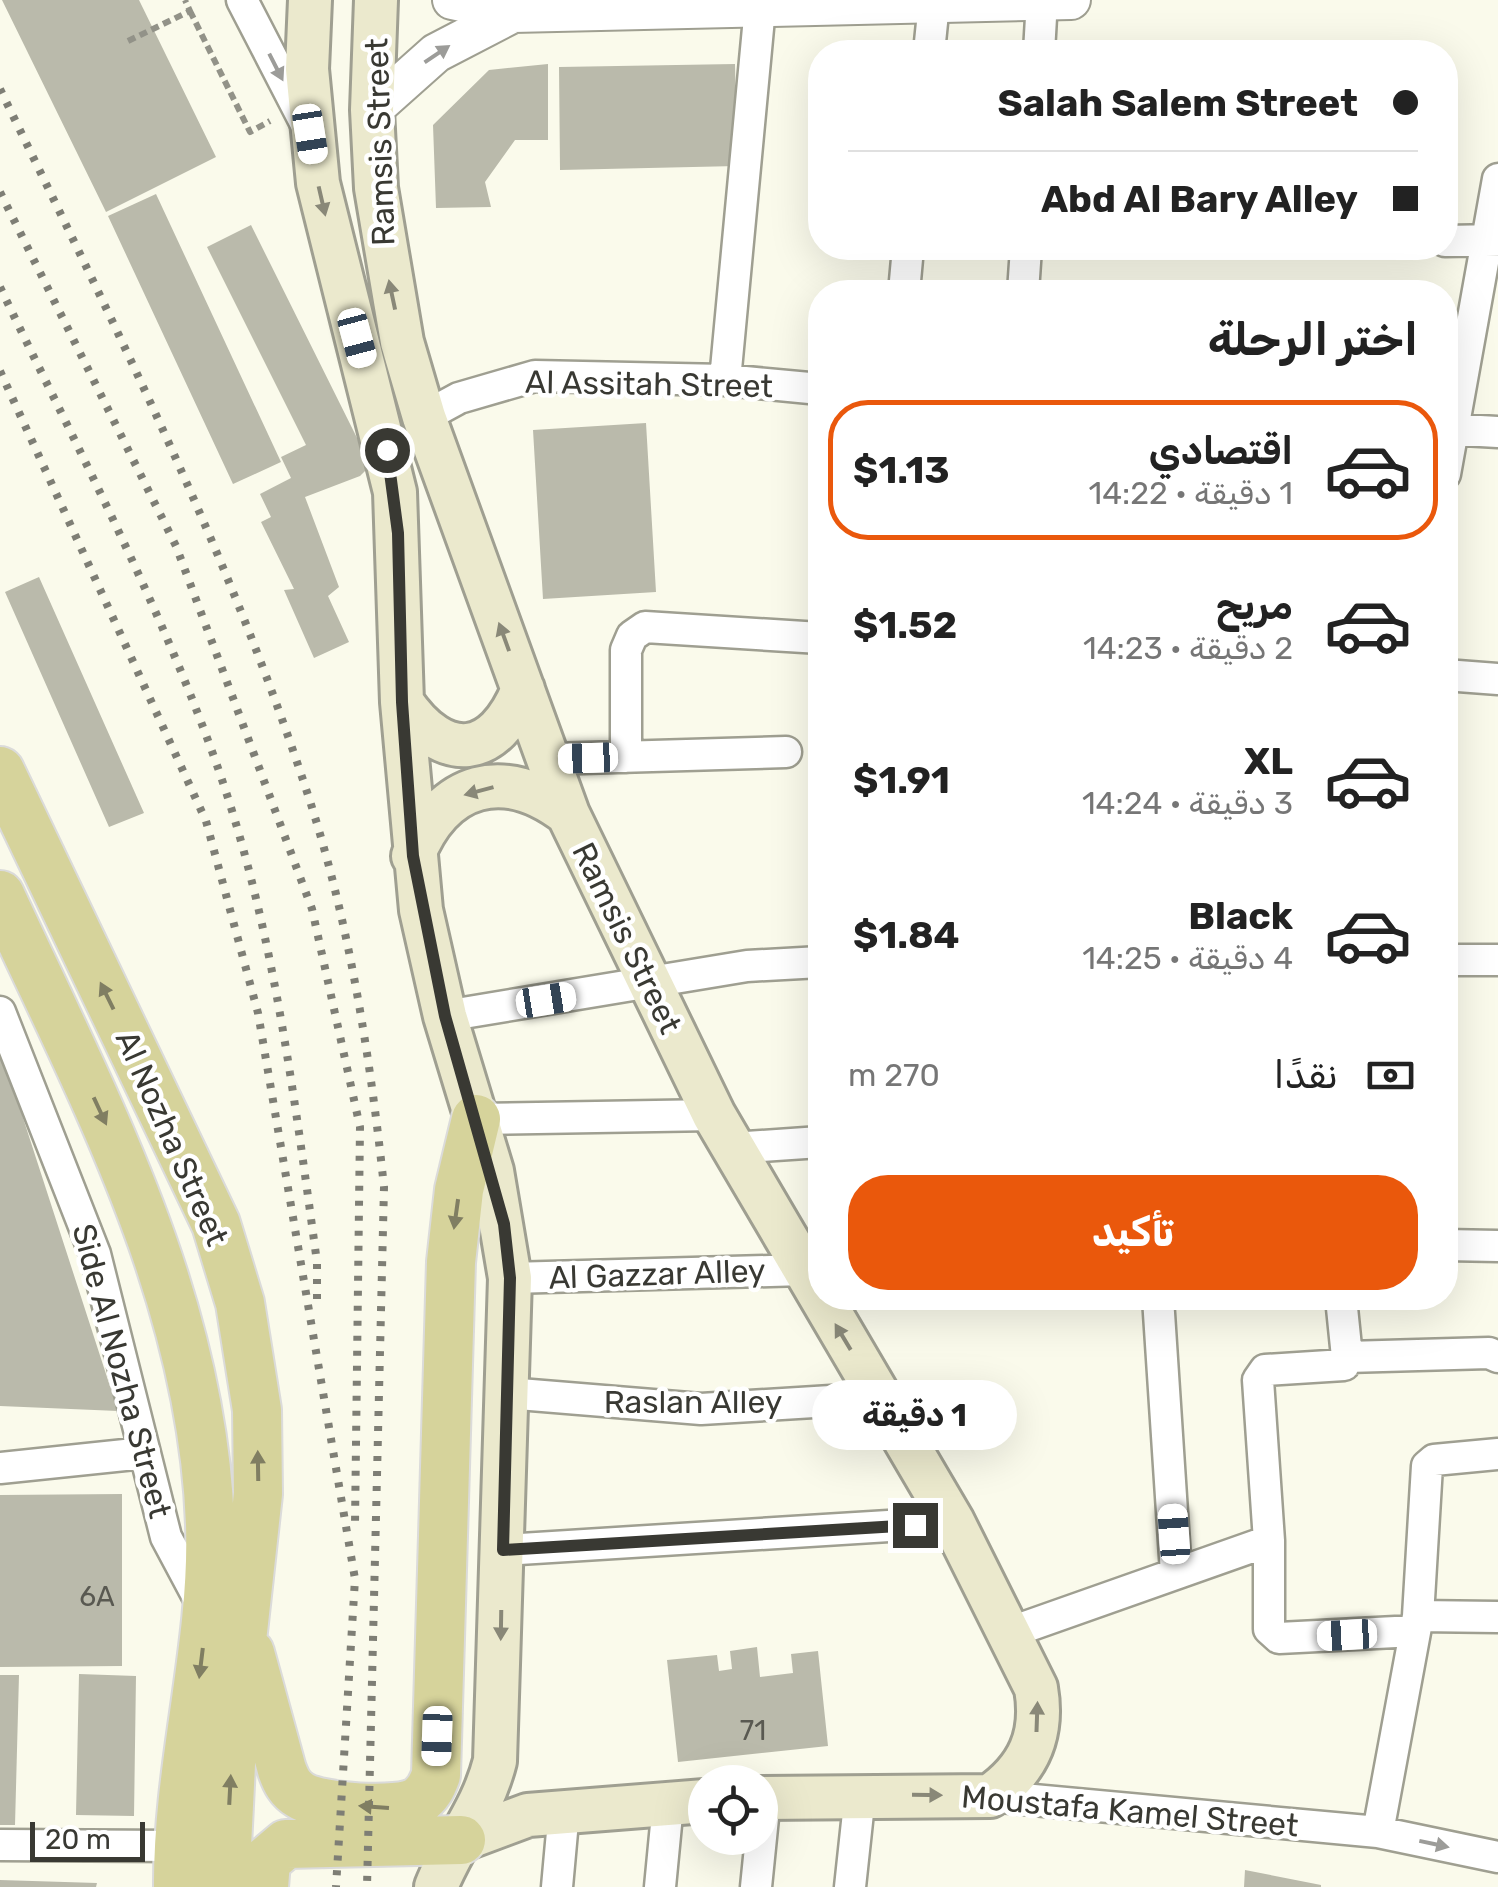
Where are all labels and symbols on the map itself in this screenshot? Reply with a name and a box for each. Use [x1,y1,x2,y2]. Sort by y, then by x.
street label: Ramsis Street [357,37,403,247]
one-way arrow [423,44,450,64]
one-way arrow [267,53,284,82]
car [290,102,330,166]
one-way arrow [315,186,330,217]
one-way arrow [384,279,399,310]
car [335,305,379,371]
street label: Al Assitah Street [525,363,773,405]
route start [365,428,410,473]
one-way arrow [496,621,511,651]
car [557,742,619,774]
one-way arrow [464,783,495,799]
street label: Ramsis Street [564,836,690,1040]
car [514,980,578,1020]
one-way arrow [99,981,116,1010]
street label: Al Nozha Street [108,1025,236,1251]
one-way arrow [91,1097,108,1126]
one-way arrow [447,1199,463,1230]
street label: Side Al Nozha Street [64,1220,180,1522]
street label: Al Gazzar Alley [548,1251,766,1297]
one-way arrow [835,1323,852,1351]
callout: 1 دقيقة [812,1380,1018,1450]
street label: Raslan Alley [604,1383,782,1421]
one-way arrow [249,1450,265,1482]
route end [893,1503,938,1548]
car [1157,1503,1191,1565]
house number: 6A [79,1580,115,1613]
one-way arrow [492,1609,508,1641]
car [1316,1618,1378,1652]
one-way arrow [192,1647,208,1679]
one-way arrow [1030,1701,1046,1732]
car [421,1705,453,1767]
house number: 71 [740,1714,766,1747]
one-way arrow [222,1773,238,1805]
street label: Moustafa Kamel Street [960,1777,1300,1845]
one-way arrow [912,1787,944,1803]
one-way arrow [358,1799,390,1815]
scale bar [30,1817,145,1862]
one-way arrow [1419,1836,1450,1852]

